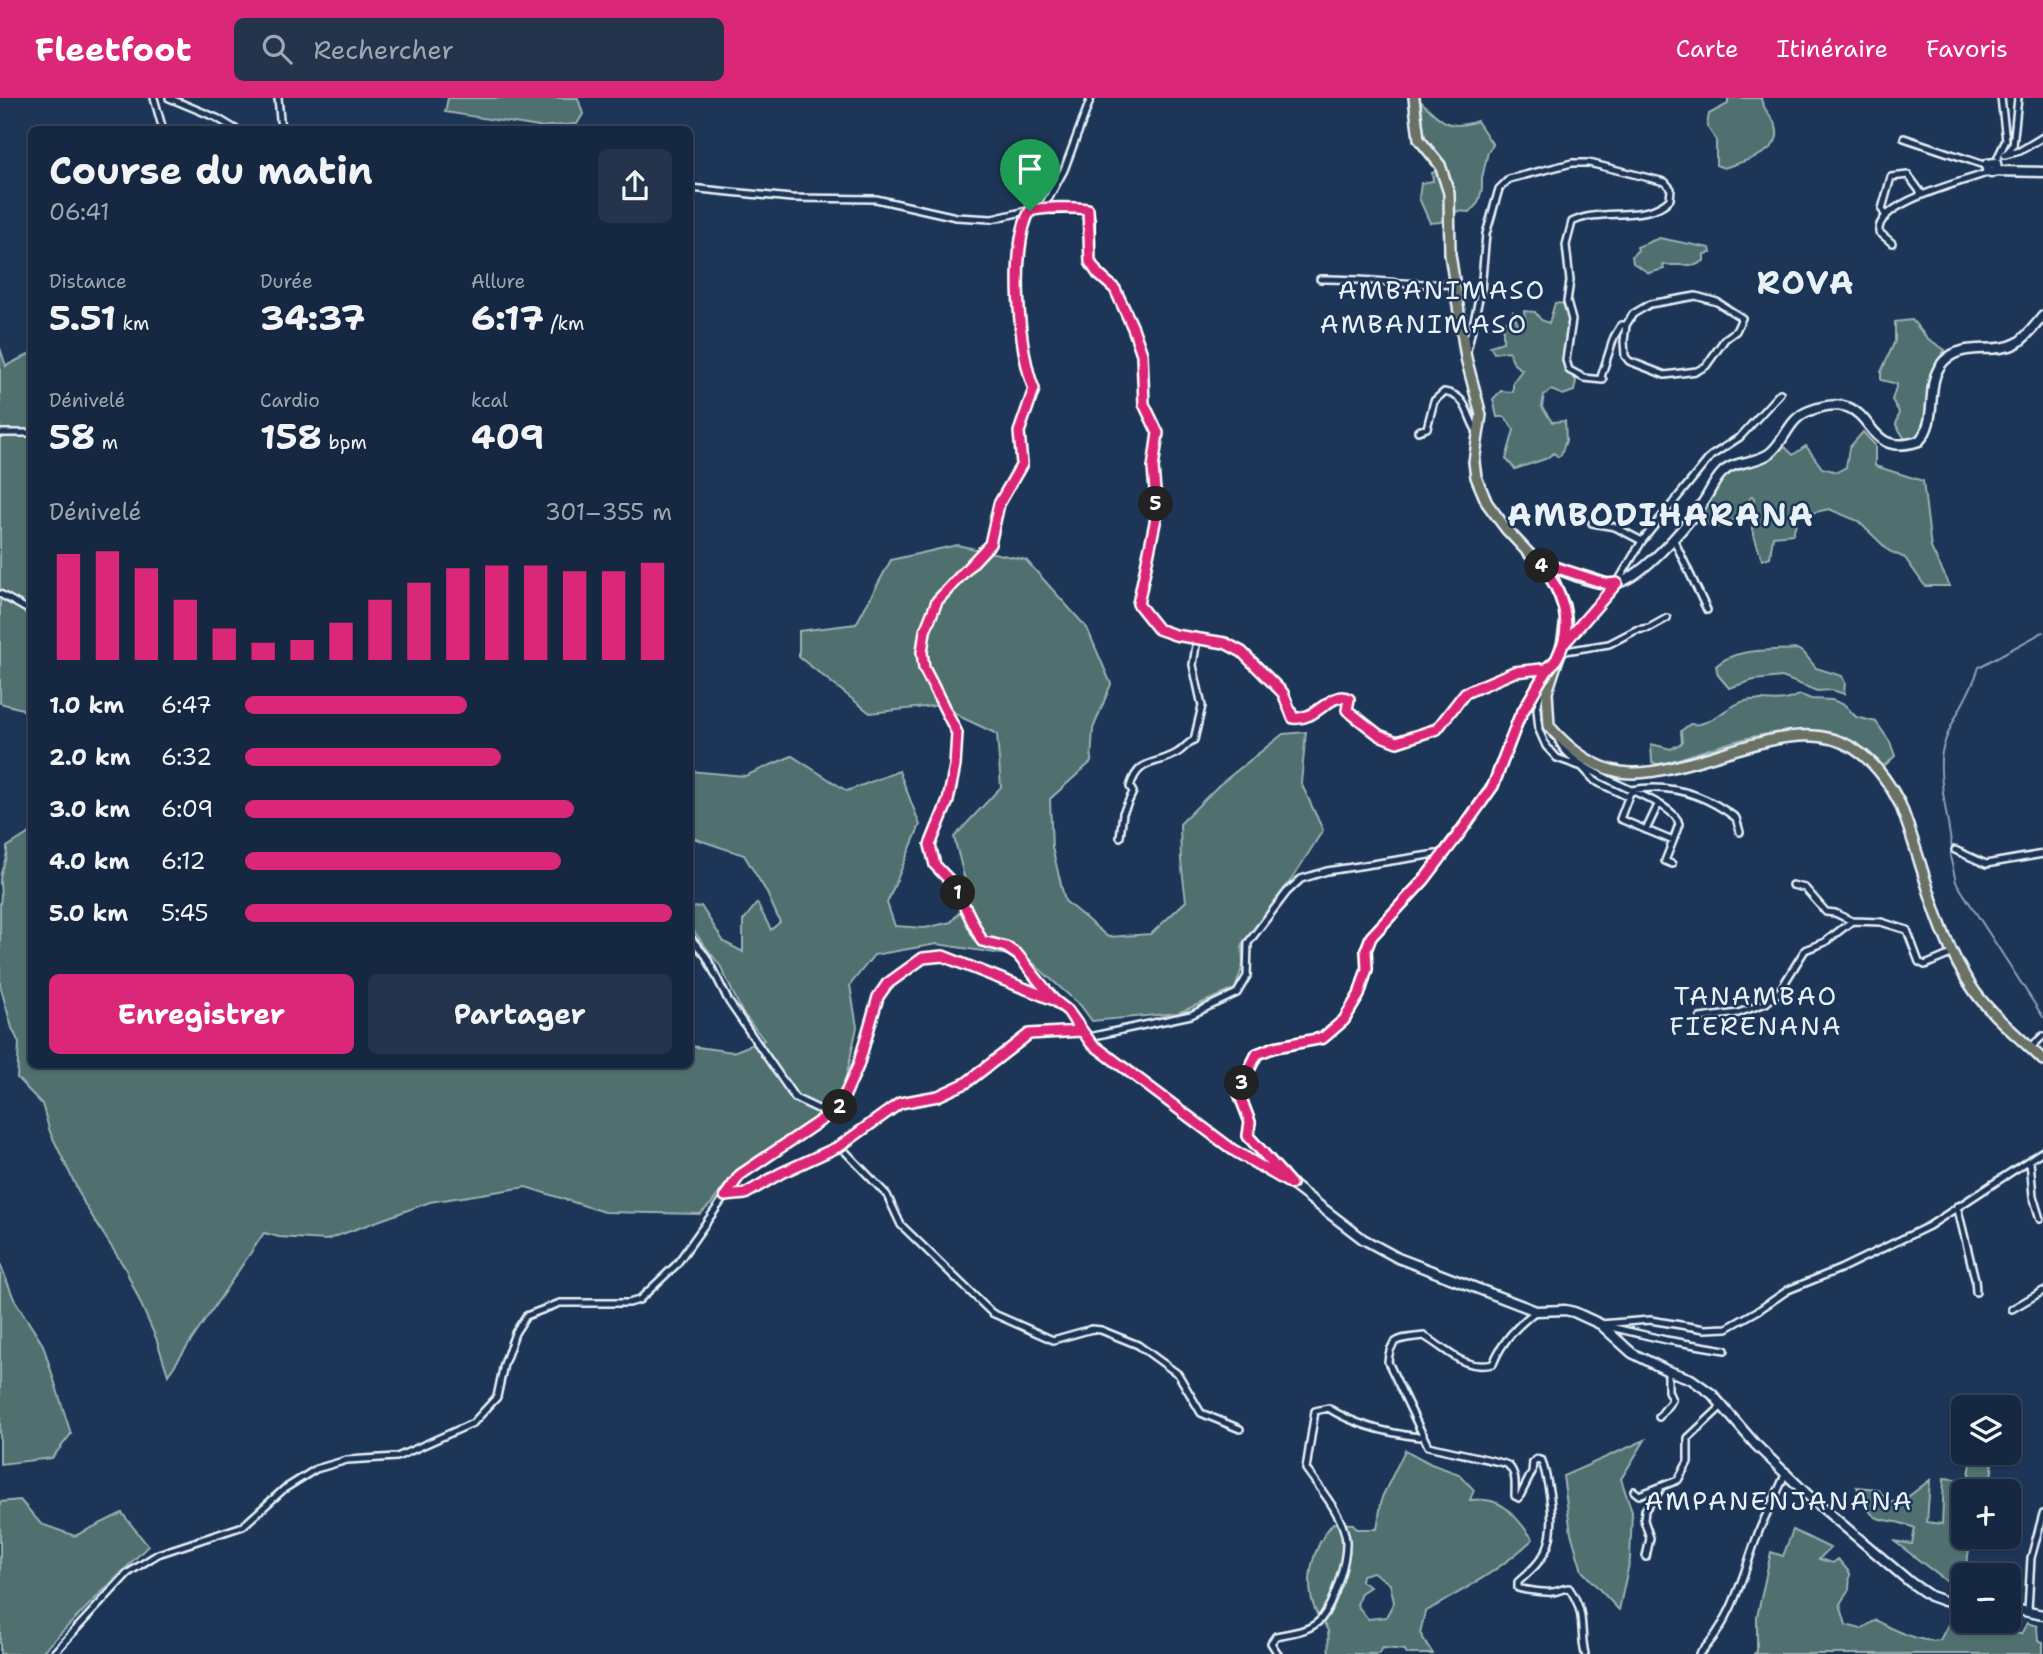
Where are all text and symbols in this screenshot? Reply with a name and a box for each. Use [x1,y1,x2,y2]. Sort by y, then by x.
search box [234,18,724,81]
text: Fleetfoot [35,27,192,72]
icon: search [258,30,296,68]
text: Rechercher [314,32,454,67]
text: Carte [1676,33,1739,65]
text: Itinéraire [1777,33,1888,65]
text: Favoris [1926,33,2008,65]
pin [1000,139,1060,211]
text: Course du matin [49,145,373,196]
button: share [598,149,672,223]
icon: arrive [1011,150,1049,188]
text: 06:41 [49,197,109,227]
district label: ROVA [1756,261,1856,304]
text: Distance [49,269,127,294]
text: Durée [260,269,313,294]
text: Allure [471,269,525,294]
district label: AMBANIMASO [1338,272,1546,307]
text: 5.51 [49,294,116,341]
text: 34:37 [260,294,365,341]
text: 6:17 [471,294,544,341]
district label: AMBANIMASO [1320,306,1528,341]
text: km [116,311,149,336]
text: /km [544,311,584,336]
text: Dénivelé [49,388,125,413]
text: Cardio [260,388,320,413]
text: kcal [471,388,508,413]
text: 58 [49,413,95,460]
text: 158 [260,413,322,460]
text: 409 [471,413,544,460]
text: m [95,430,118,455]
text: bpm [322,430,367,455]
pin: 5 [1138,486,1174,522]
text: 5 [1150,491,1161,516]
district label: AMBODIHARANA [1507,493,1815,536]
text: Dénivelé [49,497,141,527]
text: 301–355 m [545,497,672,527]
pin: 4 [1524,548,1560,584]
text: 4 [1535,553,1548,578]
text: 1.0 km [49,690,124,720]
text: 6:47 [161,690,212,720]
text: 2.0 km [49,742,131,772]
text: 6:32 [161,742,212,772]
text: 3.0 km [49,794,130,824]
text: 6:09 [161,794,213,824]
text: 4.0 km [49,846,130,876]
text: 6:12 [161,846,206,876]
pin: 1 [940,876,976,910]
text: 1 [953,880,962,905]
text: 5.0 km [49,898,128,928]
text: 5:45 [161,898,209,928]
button: Enregistrer [49,974,354,1054]
button: Partager [368,974,672,1054]
district label: TANAMBAO FIERENANA [1669,978,1843,1043]
pin: 3 [1224,1066,1260,1100]
text: 3 [1235,1070,1248,1095]
pin: 2 [822,1090,858,1124]
text: 2 [833,1094,846,1119]
map controls [1951,1395,2021,1633]
button: layers [1951,1395,2021,1465]
button: + [1951,1479,2021,1549]
district label: AMPANENJANANA [1644,1483,1914,1518]
button: − [1951,1563,2021,1633]

